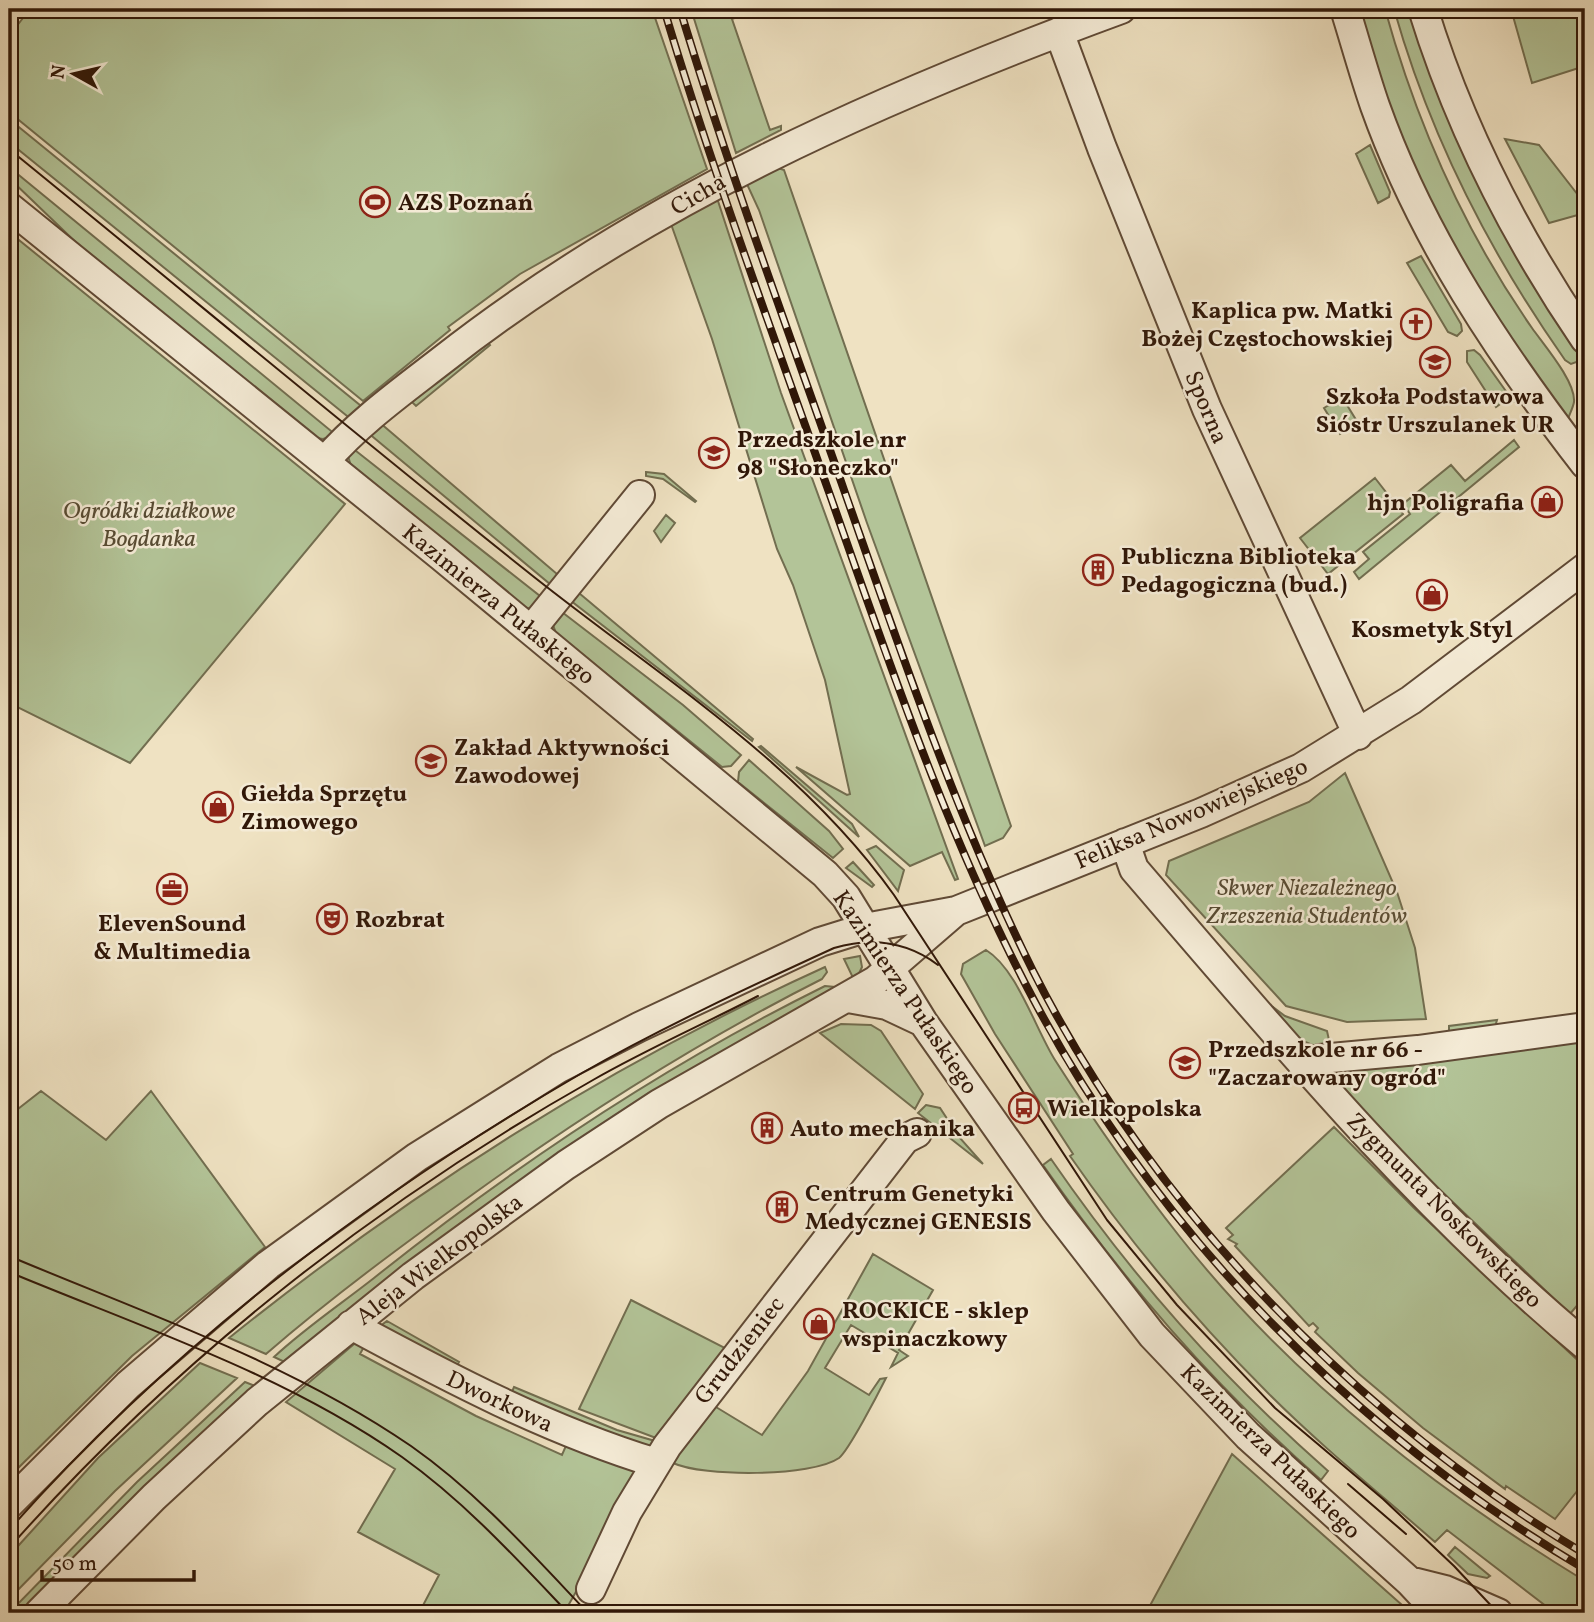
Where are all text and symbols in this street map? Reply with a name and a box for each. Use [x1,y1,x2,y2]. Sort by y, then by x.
north arrow [38,38,108,108]
text: N [45,63,73,81]
street label: Cicha [665,166,733,225]
sports icon: AZS Poznań [358,185,392,219]
place label: AZS Poznań [398,187,534,221]
place label: Kaplica pw. Matki Bożej Częstochowskiej [1141,295,1393,357]
church icon: Kaplica pw. Matki Bożej Częstochowskiej [1399,307,1433,341]
school or university icon: Szkoła Podstawowa Sióstr Urszulanek UR [1418,345,1452,379]
street label: Sporna [1175,366,1236,449]
place label: Szkoła Podstawowa Sióstr Urszulanek UR [1316,381,1555,443]
place label: Przedszkole nr 98 "Słoneczko" [737,424,906,486]
school or university icon: Przedszkole nr 98 "Słoneczko" [697,436,731,470]
shop icon: hjn Poligrafia [1530,485,1564,519]
place label: hjn Poligrafia [1367,487,1524,521]
park label: Ogródki działkowe Bogdanka [63,495,236,557]
street label: Kazimierza Pułaskiego [394,517,602,694]
place label: Publiczna Biblioteka Pedagogiczna (bud.) [1121,541,1356,603]
building icon: Publiczna Biblioteka Pedagogiczna (bud.) [1081,553,1115,587]
shop icon: Kosmetyk Styl [1415,578,1449,612]
place label: Kosmetyk Styl [1351,614,1513,648]
place label: Zakład Aktywności Zawodowej [454,732,670,794]
school or university icon: Zakład Aktywności Zawodowej [414,744,448,778]
street label: Feliksa Nowowiejskiego [1070,750,1314,879]
place label: Giełda Sprzętu Zimowego [241,778,408,840]
shop icon: Giełda Sprzętu Zimowego [201,790,235,824]
office icon: ElevenSound & Multimedia [155,872,189,906]
park label: Skwer Niezależnego Zrzeszenia Studentów [1206,872,1407,934]
street label: Kazimierza Pułaskiego [823,884,985,1102]
theatre icon: Rozbrat [315,902,349,936]
place label: Rozbrat [355,904,445,938]
place label: ElevenSound & Multimedia [93,908,251,970]
place label: Przedszkole nr 66 - "Zaczarowany ogród" [1208,1034,1446,1096]
school or university icon: Przedszkole nr 66 - "Zaczarowany ogród" [1168,1046,1202,1080]
bus stop icon: Wielkopolska [1007,1091,1041,1125]
place label: Wielkopolska [1047,1093,1202,1127]
street label: Zygmunta Noskowskiego [1338,1106,1549,1317]
building icon: Auto mechanika [750,1111,784,1145]
place label: Auto mechanika [790,1113,975,1147]
place label: Centrum Genetyki Medycznej GENESIS [805,1178,1032,1240]
street label: Aleja Wielkopolska [349,1186,531,1335]
building icon: Centrum Genetyki Medycznej GENESIS [765,1190,799,1224]
street label: Grudzieniec [687,1290,794,1413]
place label: ROCKICE - sklep wspinaczkowy [842,1295,1029,1357]
shop icon: ROCKICE - sklep wspinaczkowy [802,1307,836,1341]
street label: Kazimierza Pułaskiego [1172,1357,1368,1548]
street label: Dworkowa [440,1363,558,1442]
scale bar [42,1538,194,1582]
text: 50 m [52,1550,97,1579]

